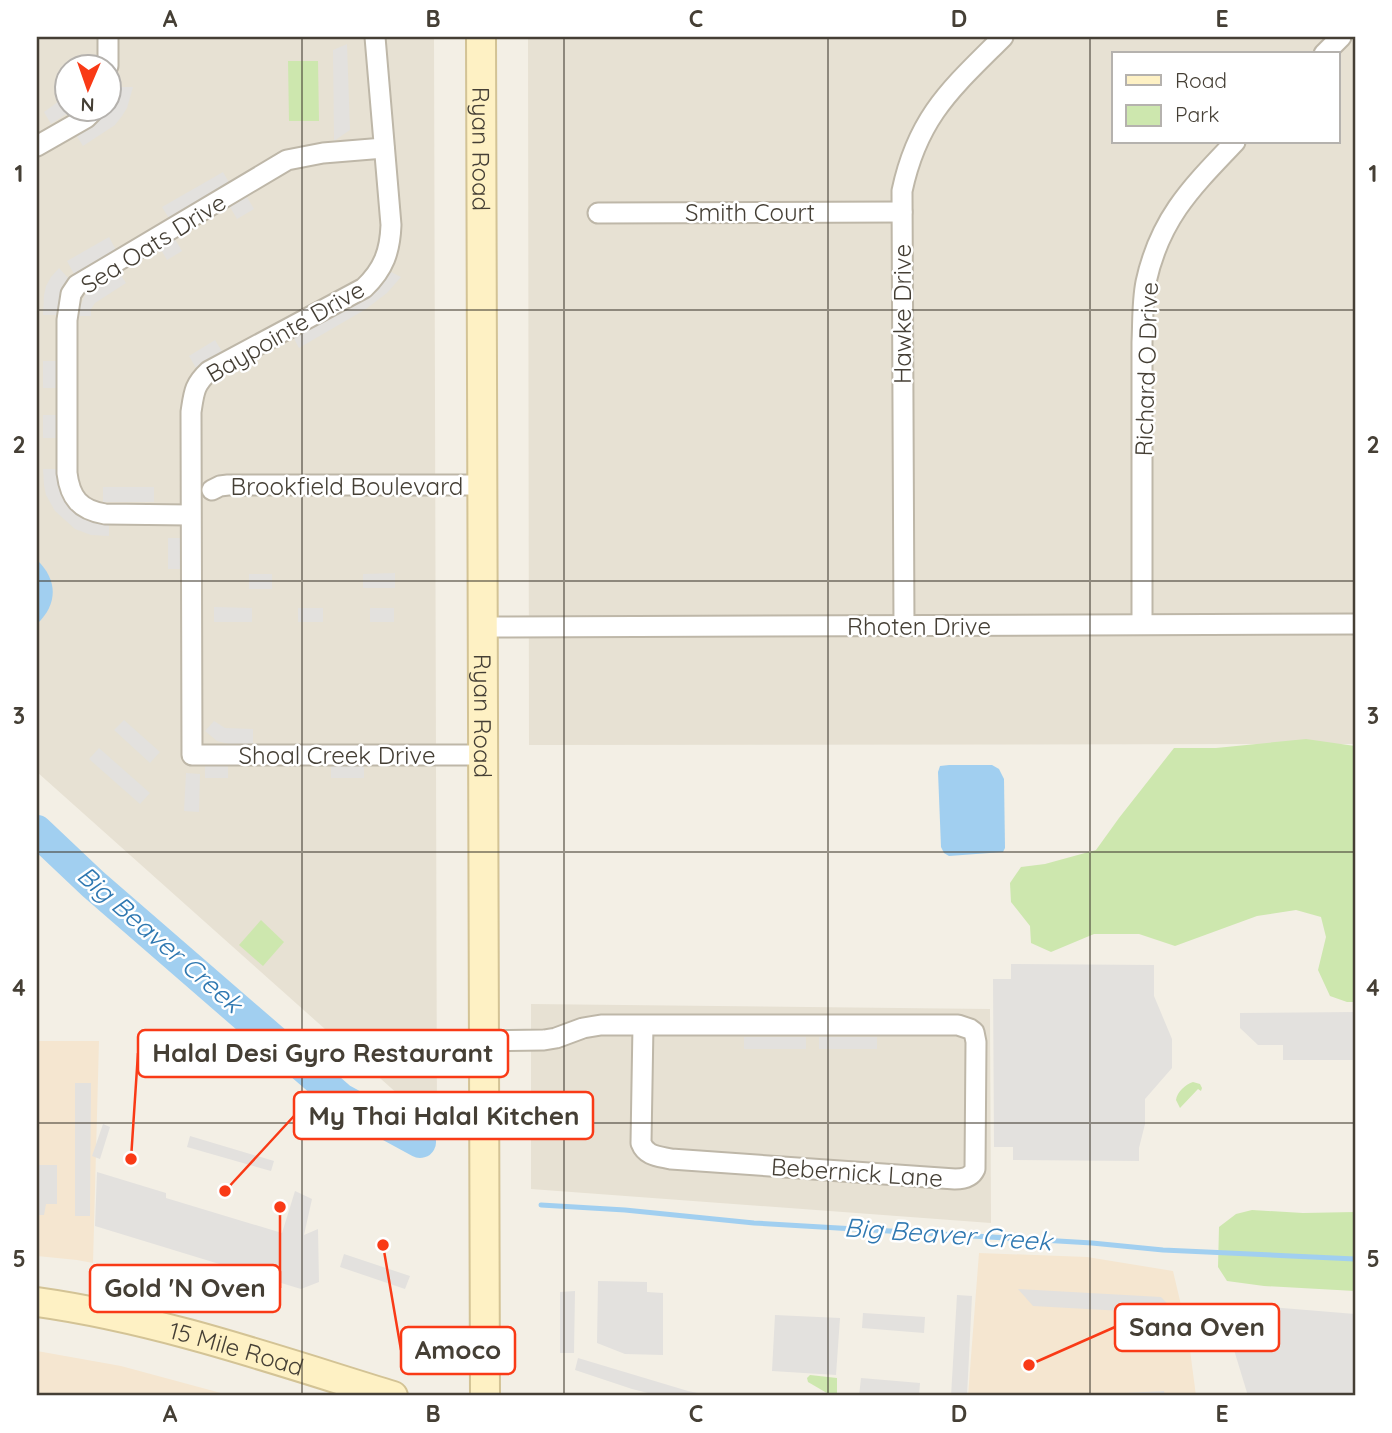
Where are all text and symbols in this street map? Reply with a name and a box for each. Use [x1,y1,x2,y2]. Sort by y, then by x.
text: A [163,4,178,33]
text: B [425,4,441,33]
text: C [689,4,703,33]
text: D [951,4,967,33]
text: E [1215,4,1229,33]
north arrow [52,52,122,122]
legend [1112,52,1340,144]
text: Road [1175,67,1227,93]
street label: Ryan Road [466,87,497,211]
text: N [80,93,95,117]
text: Park [1175,101,1219,127]
text: 1 [15,159,23,188]
text: 1 [1369,159,1377,188]
street label: Sea Oats Drive [75,186,231,300]
street label: Smith Court [685,197,815,227]
street label: Hawke Drive [887,244,917,384]
street label: Baypointe Drive [201,274,369,388]
street label: Richard O Drive [1128,281,1164,457]
text: 2 [12,430,26,459]
text: 2 [1366,430,1380,459]
street label: Brookfield Boulevard [231,471,463,501]
street label: Rhoten Drive [847,611,991,641]
street label: Ryan Road [468,654,498,778]
text: 3 [13,701,25,730]
text: 3 [1367,701,1379,730]
street label: Shoal Creek Drive [239,740,435,770]
water label: Big Beaver Creek [71,858,251,1021]
text: 4 [12,973,26,1002]
text: 4 [1366,973,1380,1002]
callout: Halal Desi Gyro Restaurant [138,1030,508,1077]
text: Halal Desi Gyro Restaurant [152,1036,494,1069]
callout: My Thai Halal Kitchen [294,1092,593,1139]
text: My Thai Halal Kitchen [308,1099,580,1132]
street label: Bebernick Lane [770,1151,944,1193]
water label: Big Beaver Creek [843,1210,1055,1258]
text: 5 [12,1244,26,1273]
text: 5 [1366,1244,1380,1273]
callout: Gold 'N Oven [90,1265,280,1312]
text: Gold 'N Oven [104,1271,266,1304]
callout: Sana Oven [1115,1304,1279,1351]
text: Sana Oven [1129,1310,1265,1343]
street label: 15 Mile Road [166,1315,307,1382]
callout: Amoco [401,1327,515,1374]
text: Amoco [415,1333,501,1366]
text: A [163,1399,178,1428]
text: B [425,1399,441,1428]
text: C [689,1399,703,1428]
text: D [951,1399,967,1428]
text: E [1215,1399,1229,1428]

